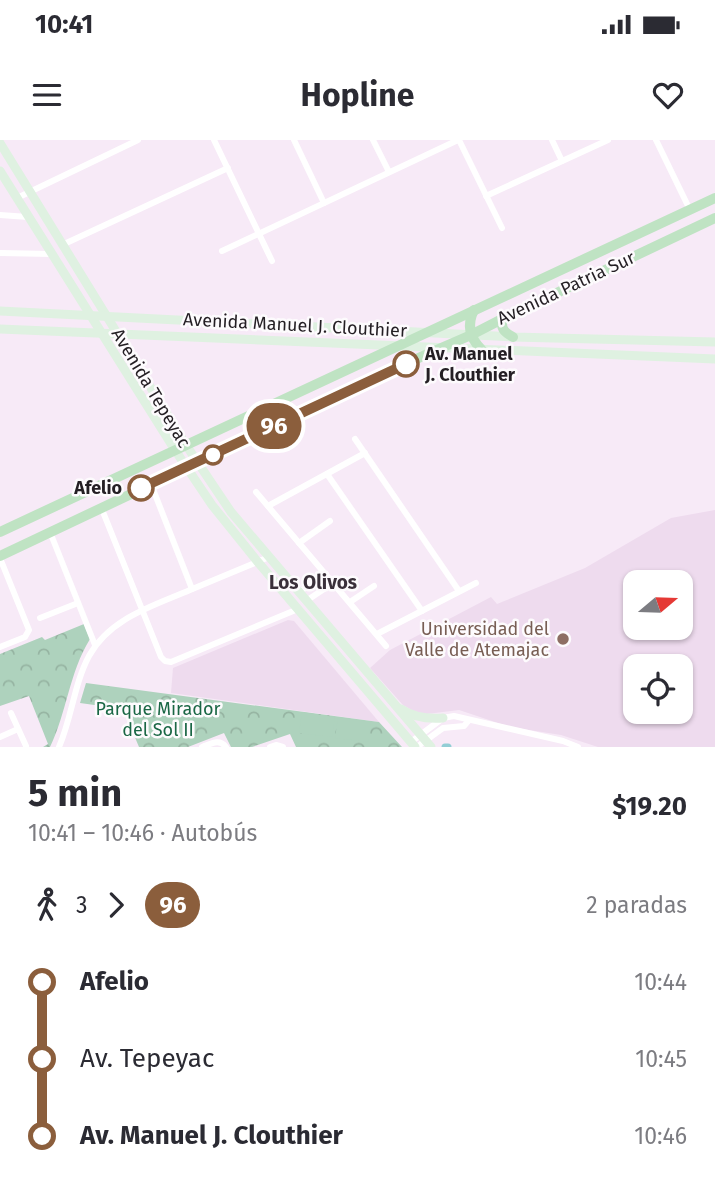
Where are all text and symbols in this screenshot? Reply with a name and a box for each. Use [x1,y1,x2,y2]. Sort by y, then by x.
text: 10:41 [35,9,93,40]
icon: menu [28,76,66,114]
text: Hopline [301,76,414,114]
icon: heart [649,76,687,114]
street label: Avenida Patria Sur [494,246,638,330]
street label: Avenida Manuel J. Clouthier [183,308,407,342]
street label: Avenida Tepeyac [107,324,195,452]
place label: Av. Manuel J. Clouthier [424,343,516,386]
marker: Av. Manuel J. Clouthier [393,351,419,377]
line badge: 96 [243,403,306,449]
text: 96 [261,412,287,440]
unlabelled marker [203,445,223,465]
marker: Afelio [128,475,154,501]
place label: Afelio [73,477,122,499]
north arrow [623,570,693,640]
map controls [623,570,693,724]
district label: Los Olivos [269,571,357,594]
place label: Universidad del Valle de Atemajac [405,618,549,661]
marker: Universidad del Valle de Atemajac [555,631,571,647]
button: locate [623,654,693,724]
park label: Parque Mirador del Sol II [96,698,221,741]
text: 5 min [28,770,122,816]
text: $19.20 [612,791,687,822]
text: 10:41 – 10:46 · Autobús [28,819,257,847]
icon: walk [28,886,66,924]
icon: forward [97,886,135,924]
text: 3 [76,891,87,919]
text: 96 [159,891,186,919]
text: 2 paradas [586,891,687,919]
text: Afelio [80,966,149,997]
text: 10:44 [634,968,687,996]
text: Av. Tepeyac [80,1043,214,1074]
text: 10:45 [635,1045,687,1073]
text: Av. Manuel J. Clouthier [80,1120,343,1151]
text: 10:46 [634,1122,687,1150]

